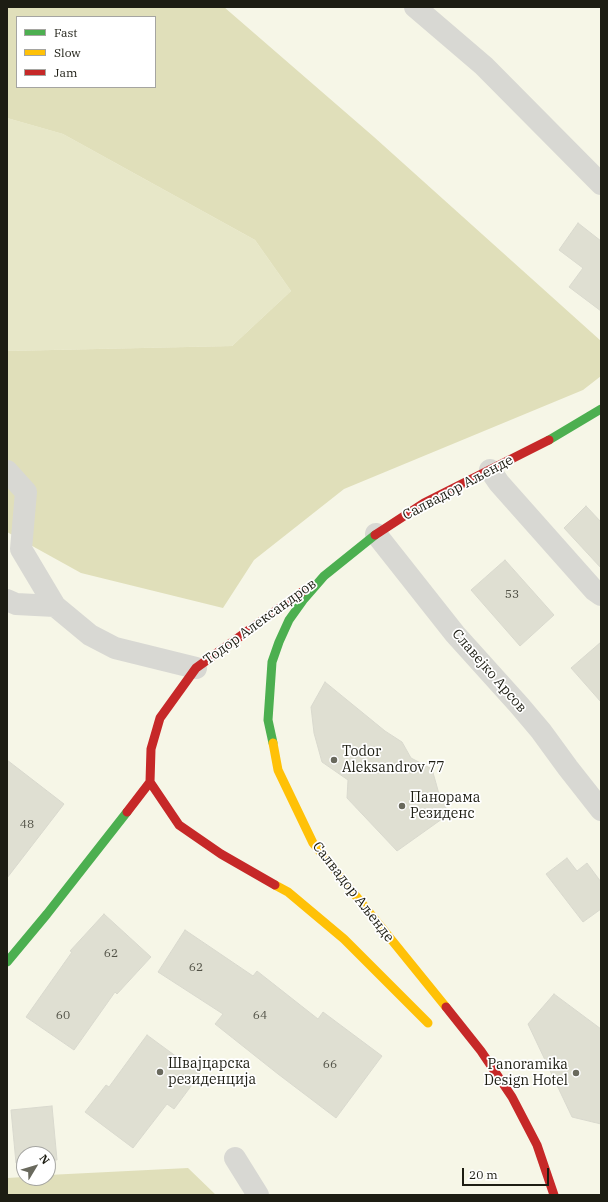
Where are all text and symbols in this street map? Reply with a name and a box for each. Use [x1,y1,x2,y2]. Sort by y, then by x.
legend [16,16,156,88]
text: Fast [54,25,78,40]
text: Slow [54,45,81,60]
text: Jam [54,65,77,80]
street label: Салвадор Аљенде [400,452,516,524]
street label: Тодор Александров [200,575,320,669]
house number: 53 [505,588,519,602]
street label: Славејко Арсов [448,626,530,716]
place label: Todor Aleksandrov 77 [342,744,445,776]
marker: Todor Aleksandrov 77 [329,755,339,765]
place label: Панорама Резиденс [410,790,480,822]
marker: Панорама Резиденс [397,801,407,811]
house number: 48 [20,818,34,832]
street label: Салвадор Аљенде [309,839,397,945]
house number: 62 [104,947,118,961]
house number: 62 [189,961,203,975]
house number: 60 [56,1009,70,1023]
house number: 64 [253,1009,267,1023]
place label: Швајцарска резиденција [168,1056,256,1088]
place label: Panoramika Design Hotel [484,1057,568,1090]
house number: 66 [323,1058,337,1072]
marker: Швајцарска резиденција [155,1067,165,1077]
marker: Panoramika Design Hotel [571,1068,581,1078]
north arrow [16,1146,56,1186]
text: N [36,1151,53,1167]
scale bar [464,1160,551,1186]
text: 20 m [469,1167,498,1182]

